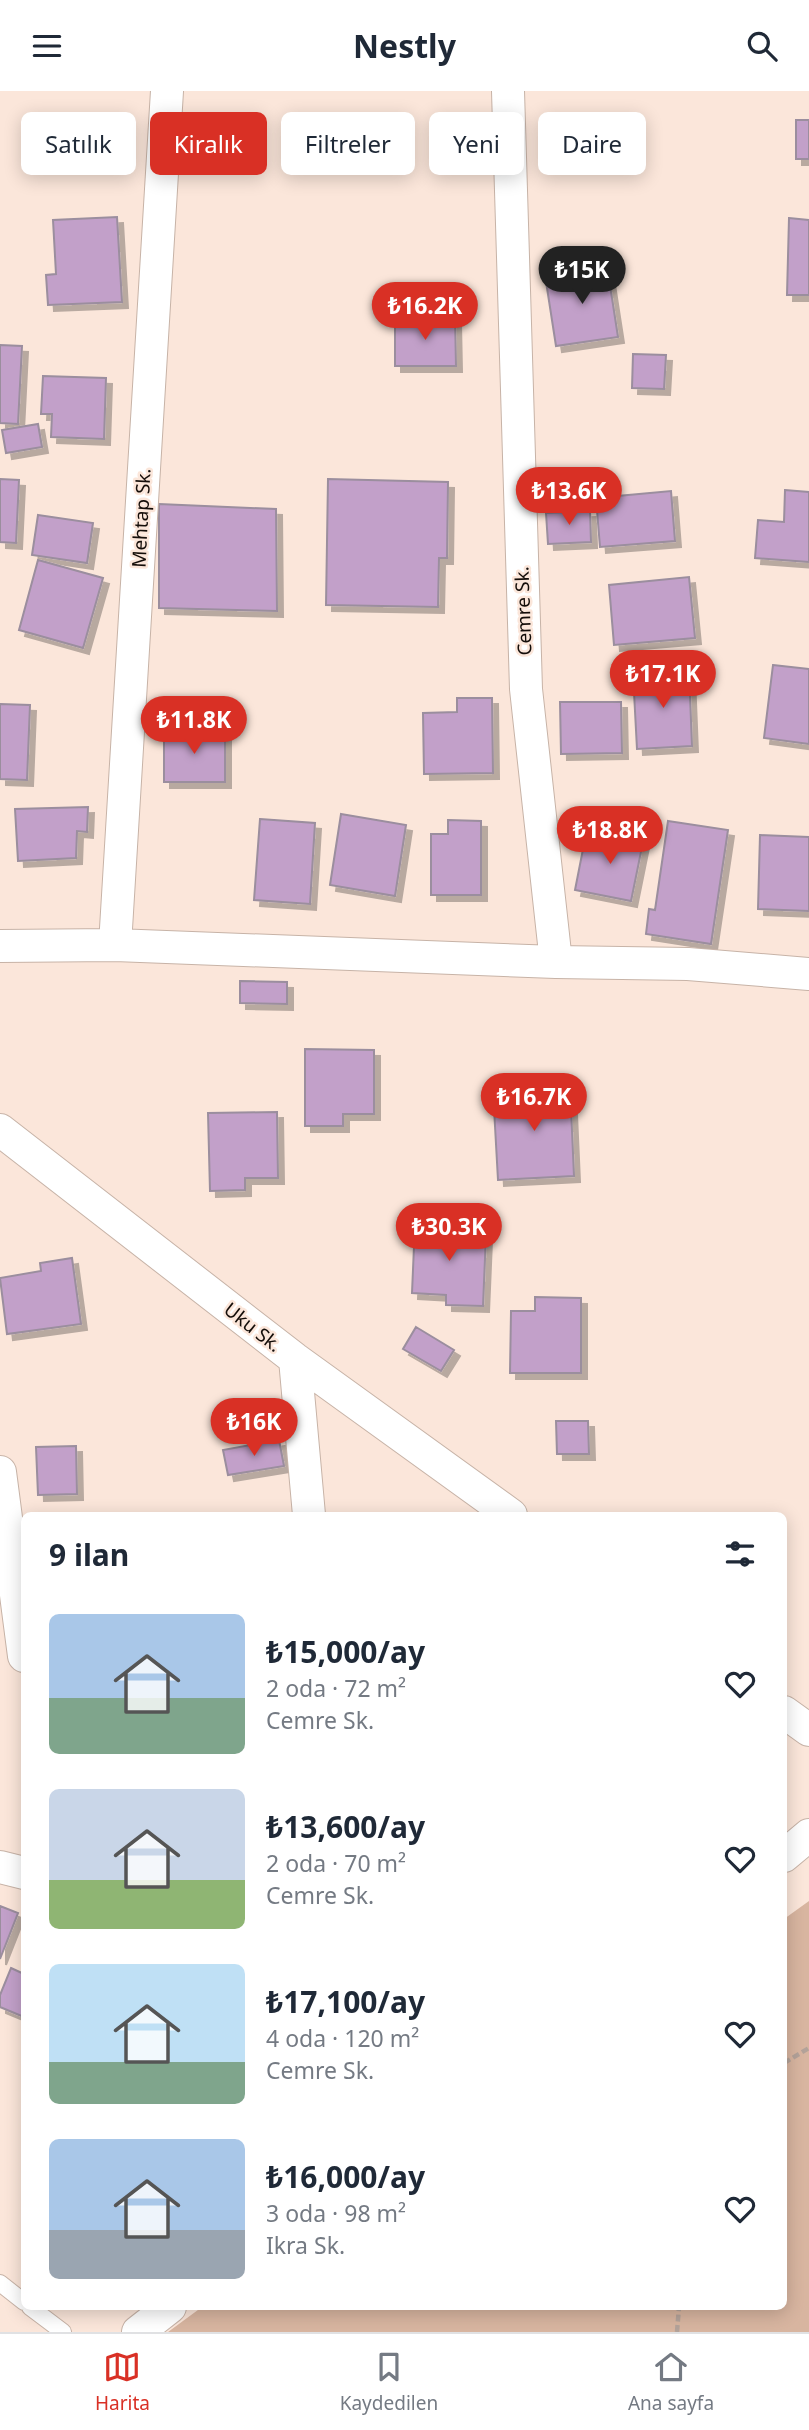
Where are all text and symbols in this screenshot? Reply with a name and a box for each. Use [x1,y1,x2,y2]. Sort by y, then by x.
text: Nestly [353,24,456,67]
icon: menu [28,27,66,65]
icon: search [743,27,781,65]
chip: Satılık [21,112,136,175]
chip: Kiralık [150,112,267,175]
chip: Filtreler [281,112,415,175]
chip: Yeni [429,112,524,175]
chip: Daire [538,112,646,175]
pin: ₺15K [541,247,623,306]
text: ₺15K [555,253,609,285]
pin: ₺16.2K [368,282,482,342]
text: ₺16.2K [388,289,462,321]
pin: ₺13.6K [512,467,626,527]
street label: Mehtap Sk. [125,468,157,568]
text: ₺13.6K [532,474,606,506]
street label: Cemre Sk. [508,566,538,656]
pin: ₺17.1K [606,651,720,710]
text: ₺17.1K [626,657,700,689]
pin: ₺11.8K [137,697,251,756]
text: ₺11.8K [157,703,231,735]
pin: ₺18.8K [553,807,667,866]
text: ₺18.8K [573,813,647,845]
pin: ₺16.7K [477,1073,591,1133]
text: ₺16.7K [497,1080,571,1112]
pin: ₺30.3K [392,1203,506,1263]
text: ₺30.3K [412,1210,486,1242]
street label: Uku Sk. [219,1296,287,1358]
pin: ₺16K [213,1399,295,1458]
text: ₺16K [227,1405,281,1437]
text: 9 ilan [49,1534,129,1575]
icon: filters [721,1535,759,1573]
text: ₺15,000/ay [266,1631,425,1672]
icon: home [105,1642,189,1726]
icon: heart [721,1665,759,1703]
text: 2 oda · 72 m² [266,1672,406,1704]
text: Cemre Sk. [266,1704,374,1736]
text: ₺13,600/ay [266,1806,425,1847]
icon: home [105,1817,189,1901]
icon: heart [721,1840,759,1878]
text: 2 oda · 70 m² [266,1847,406,1879]
text: Cemre Sk. [266,1879,374,1911]
text: ₺17,100/ay [266,1981,425,2022]
icon: home [105,1992,189,2076]
icon: heart [721,2015,759,2053]
text: 4 oda · 120 m² [266,2022,419,2054]
text: Cemre Sk. [266,2054,374,2086]
text: ₺16,000/ay [266,2156,425,2197]
icon: home [105,2167,189,2251]
icon: heart [721,2190,759,2228]
text: 3 oda · 98 m² [266,2197,406,2229]
text: Ikra Sk. [266,2229,345,2261]
tab: Harita [95,2348,150,2416]
tab: Kaydedilen [340,2348,438,2416]
tab: Ana sayfa [628,2348,714,2416]

